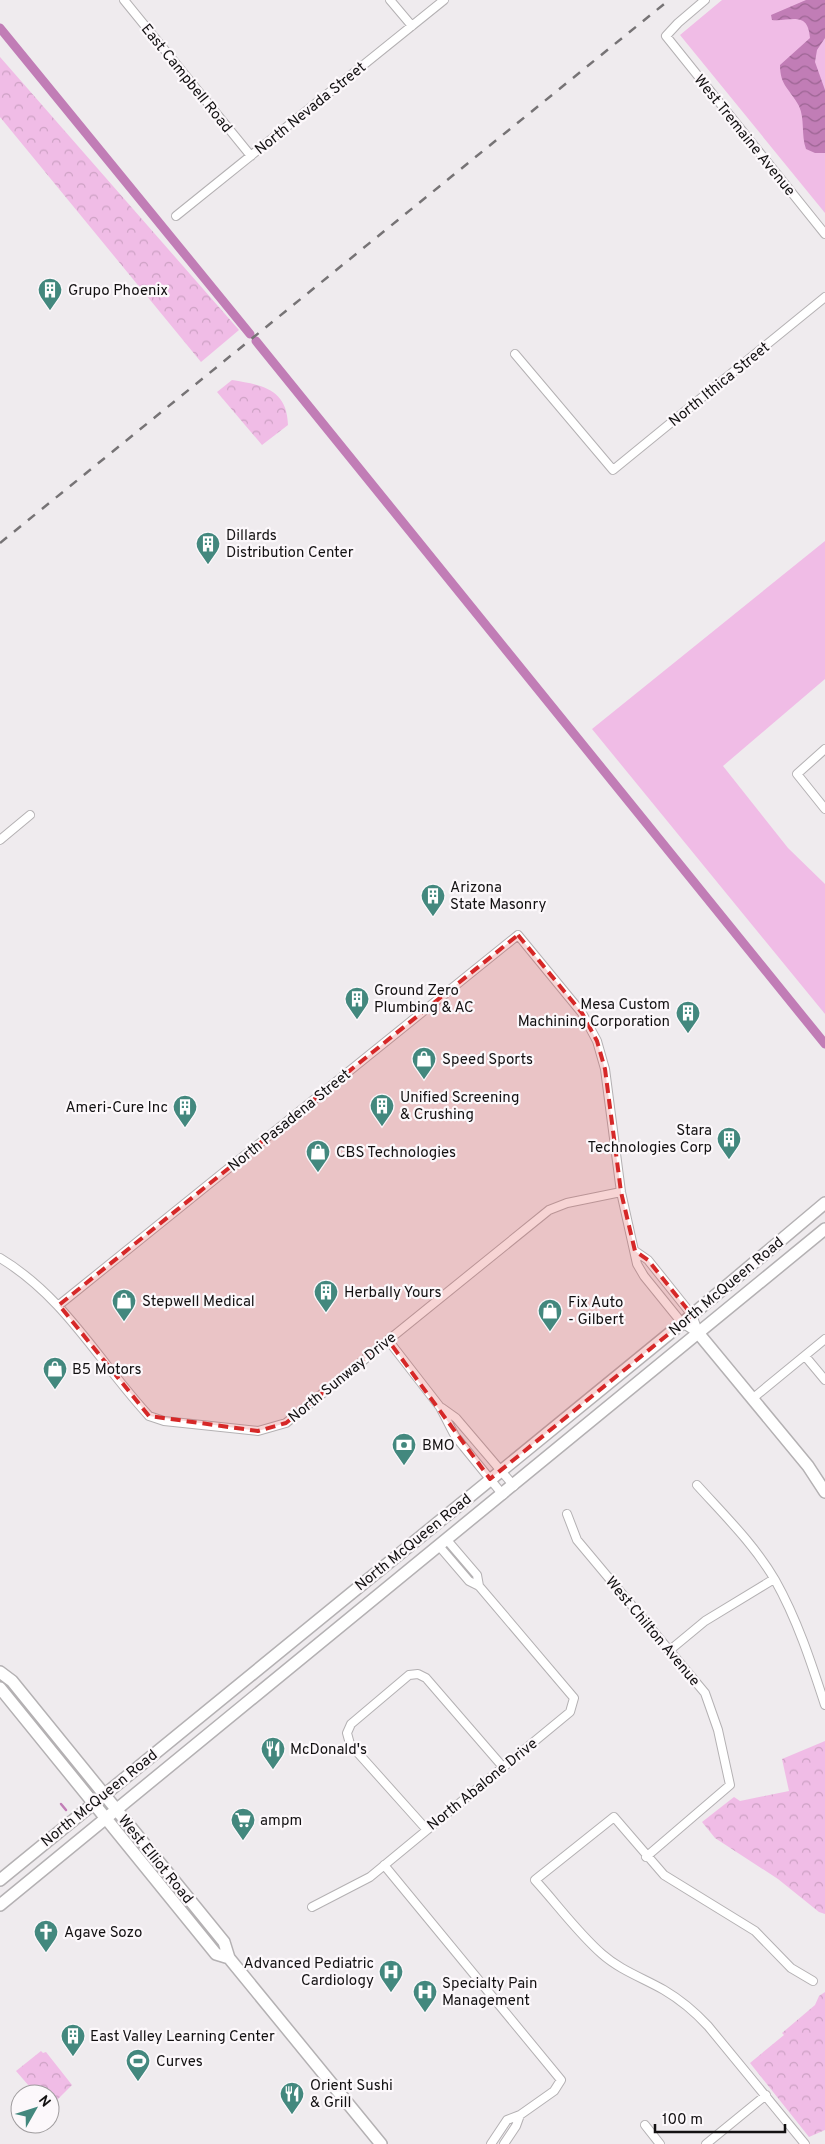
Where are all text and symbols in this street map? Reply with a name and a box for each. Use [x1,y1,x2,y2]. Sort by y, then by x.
street label: East Campbell Road [136,21,236,137]
street label: North Nevada Street [252,59,370,160]
street label: West Tremaine Avenue [689,71,799,201]
building icon: Grupo Phoenix [37,277,63,311]
place label: Grupo Phoenix [68,282,168,301]
street label: North Ithica Street [666,339,774,432]
place label: Dillards Distribution Center [226,527,354,563]
building icon: Dillards Distribution Center [195,531,221,565]
place label: Arizona State Masonry [450,879,546,915]
building icon: Arizona State Masonry [420,883,446,917]
place label: Ground Zero Plumbing & AC [374,982,474,1018]
building icon: Ground Zero Plumbing & AC [344,986,370,1020]
place label: Mesa Custom Machining Corporation [518,996,670,1032]
building icon: Mesa Custom Machining Corporation [675,1000,701,1034]
shop icon: Speed Sports [411,1046,437,1080]
place label: Speed Sports [442,1051,533,1070]
street label: North Pasadena Street [225,1066,355,1176]
place label: Unified Screening & Crushing [400,1089,519,1125]
building icon: Unified Screening & Crushing [369,1093,395,1127]
building icon: Ameri-Cure Inc [172,1094,198,1128]
place label: Ameri-Cure Inc [65,1099,168,1118]
place label: Stara Technologies Corp [588,1122,712,1158]
building icon: Stara Technologies Corp [716,1126,742,1160]
shop icon: CBS Technologies [305,1139,331,1173]
place label: CBS Technologies [336,1144,456,1163]
street label: North McQueen Road [666,1234,788,1341]
building icon: Herbally Yours [313,1279,339,1313]
place label: Herbally Yours [344,1284,442,1303]
shop icon: Stepwell Medical [111,1288,137,1322]
place label: Stepwell Medical [142,1293,255,1312]
place label: Fix Auto - Gilbert [568,1294,624,1330]
shop icon: Fix Auto - Gilbert [537,1298,563,1332]
street label: North Sunway Drive [285,1329,401,1428]
shop icon: B5 Motors [42,1356,68,1390]
place label: B5 Motors [72,1361,142,1380]
bank icon: BMO [391,1432,417,1466]
place label: BMO [422,1437,455,1456]
street label: North McQueen Road [352,1490,476,1596]
street label: West Chilton Avenue [600,1573,703,1691]
street label: North Abalone Drive [424,1735,542,1835]
restaurant icon: McDonald's [260,1736,286,1770]
place label: McDonald's [290,1741,367,1760]
street label: North McQueen Road [38,1746,162,1852]
supermarket icon: ampm [230,1807,256,1841]
street label: West Elliot Road [113,1812,197,1908]
place label: ampm [260,1812,302,1831]
church icon: Agave Sozo [33,1919,59,1953]
place label: Agave Sozo [64,1924,142,1943]
place label: Advanced Pediatric Cardiology [244,1955,374,1991]
hospital icon: Advanced Pediatric Cardiology [378,1959,404,1993]
place label: Specialty Pain Management [442,1975,537,2011]
hospital icon: Specialty Pain Management [412,1979,438,2013]
building icon: East Valley Learning Center [60,2023,86,2057]
place label: East Valley Learning Center [90,2028,275,2047]
sports icon: Curves [125,2048,151,2082]
place label: Curves [156,2053,203,2072]
place label: Orient Sushi & Grill [310,2077,393,2113]
restaurant icon: Orient Sushi & Grill [279,2081,305,2115]
north arrow [10,2084,60,2134]
text: N [34,2093,54,2111]
scale bar [655,2102,785,2134]
text: 100 m [662,2111,703,2130]

